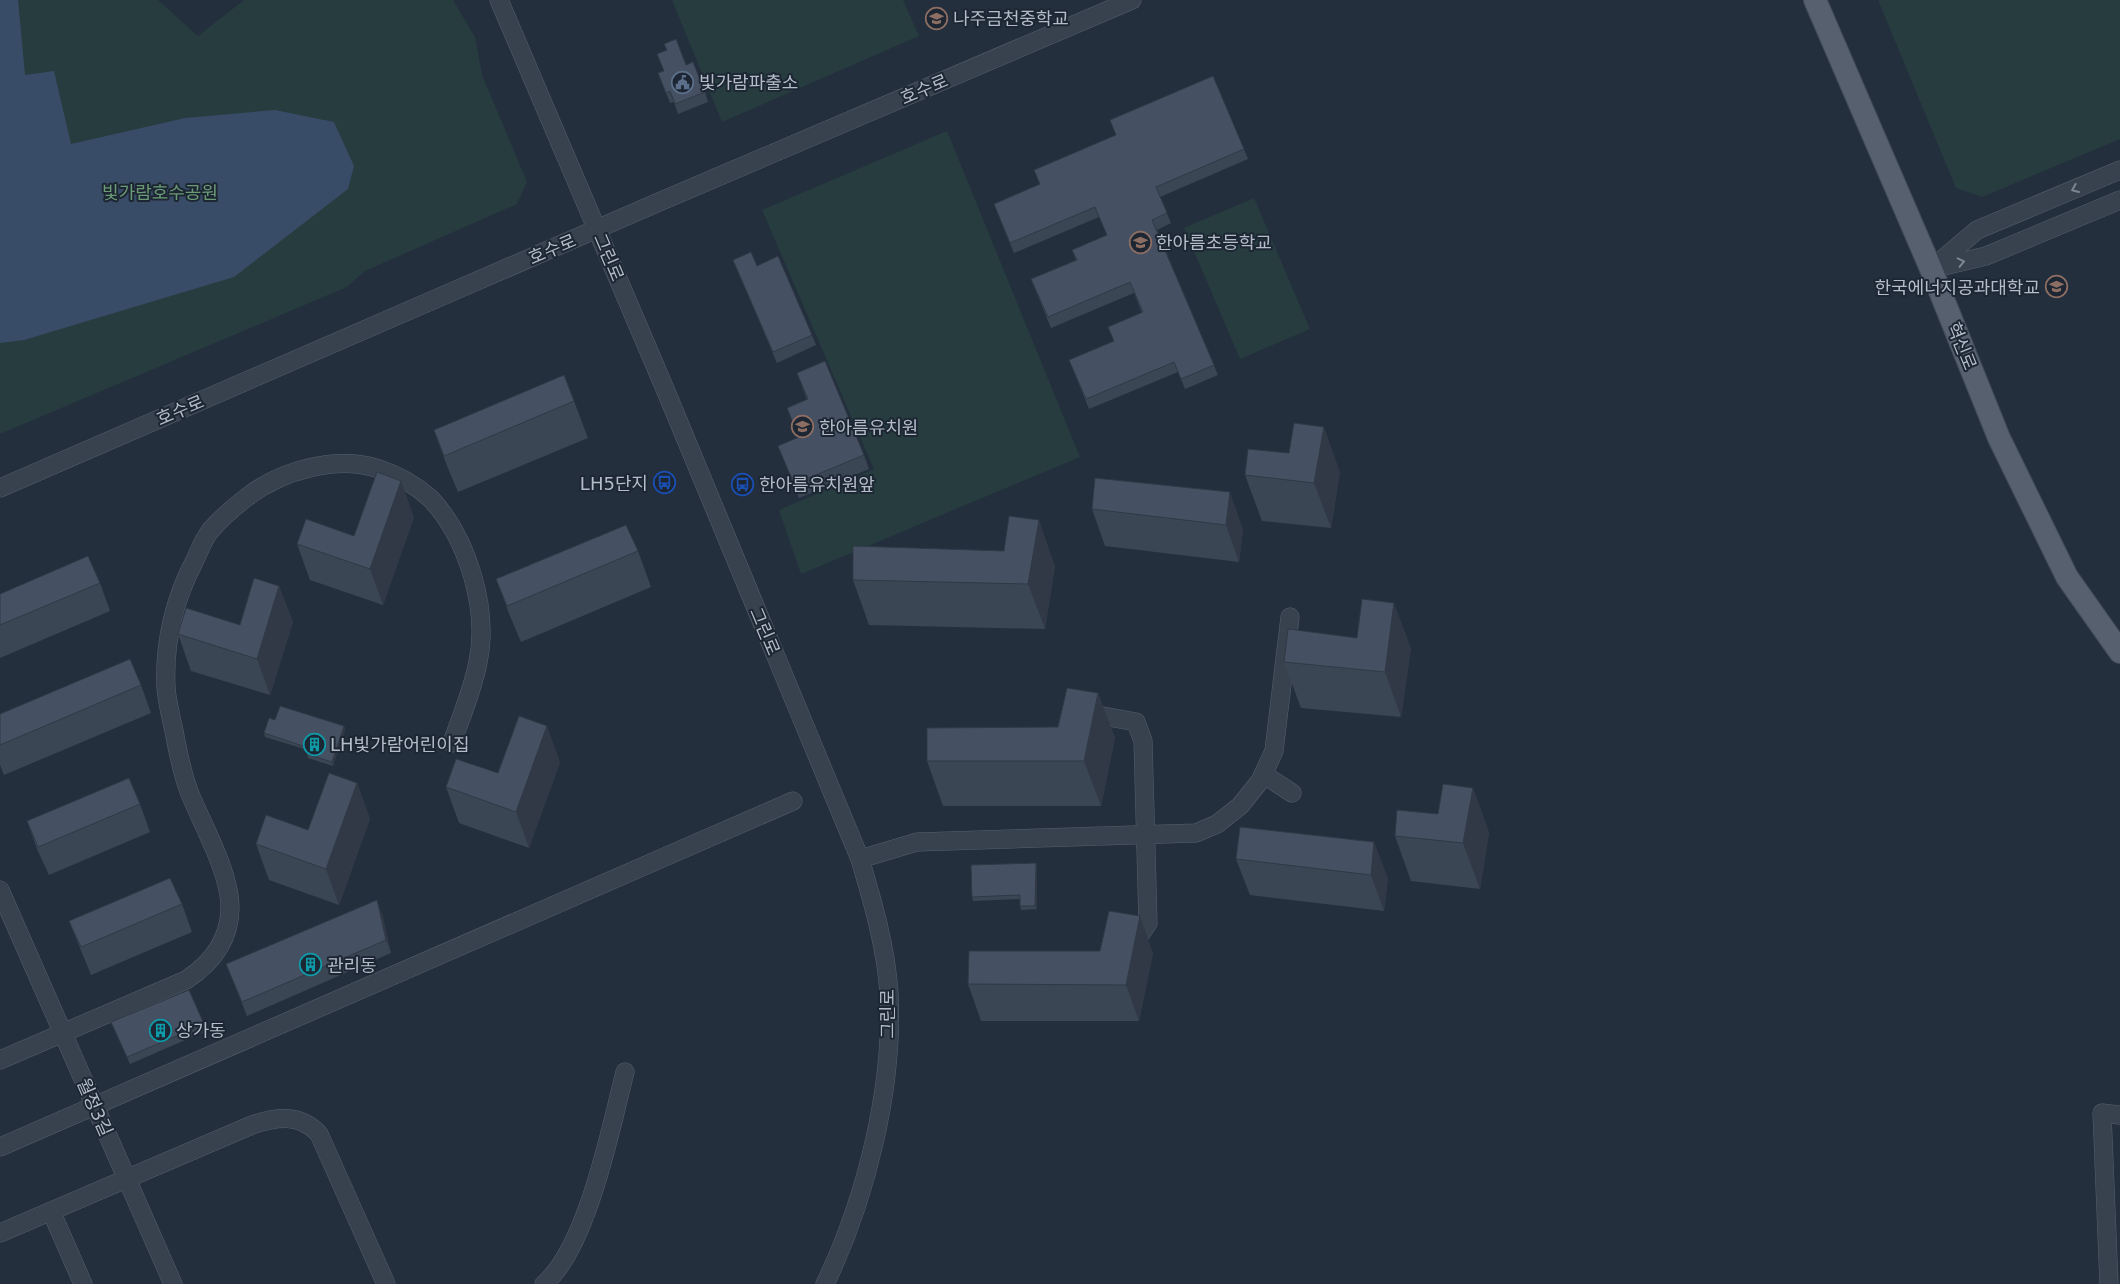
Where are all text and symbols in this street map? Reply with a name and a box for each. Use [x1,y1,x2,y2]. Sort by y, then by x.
school or university icon: 나주금천중학교 [925,6,949,30]
place label: 나주금천중학교 [953,8,1069,29]
public building icon: 빛가람파출소 [671,70,695,94]
street label: 호수로 [897,70,951,108]
place label: 빛가람파출소 [699,72,798,93]
park label: 빛가람호수공원 [102,182,218,203]
one-way arrow [2071,182,2080,193]
street label: 호수로 [525,230,579,268]
street label: 그린로 [590,230,628,284]
school or university icon: 한아름초등학교 [1128,230,1152,254]
place label: 한아름초등학교 [1156,232,1272,253]
one-way arrow [1956,257,1965,268]
school or university icon: 한국에너지공과대학교 [2044,275,2068,299]
place label: 한국에너지공과대학교 [1874,277,2040,298]
street label: 혁신로 [1943,319,1981,373]
street label: 호수로 [153,391,207,429]
school or university icon: 한아름유치원 [791,415,815,439]
place label: 한아름유치원 [819,417,918,438]
bus stop icon: LH5단지 [652,471,676,495]
bus stop icon: 한아름유치원앞 [731,472,755,496]
place label: LH5단지 [580,473,648,494]
place label: 한아름유치원앞 [759,474,875,495]
street label: 그린로 [746,604,784,658]
building icon: LH빛가람어린이집 [302,732,326,756]
place label: LH빛가람어린이집 [330,734,469,755]
building icon: 관리동 [299,953,323,977]
place label: 관리동 [327,955,377,976]
street label: 그린로 [877,989,898,1039]
building icon: 상가동 [148,1018,172,1042]
place label: 상가동 [176,1020,226,1041]
street label: 월정3길 [73,1075,117,1139]

